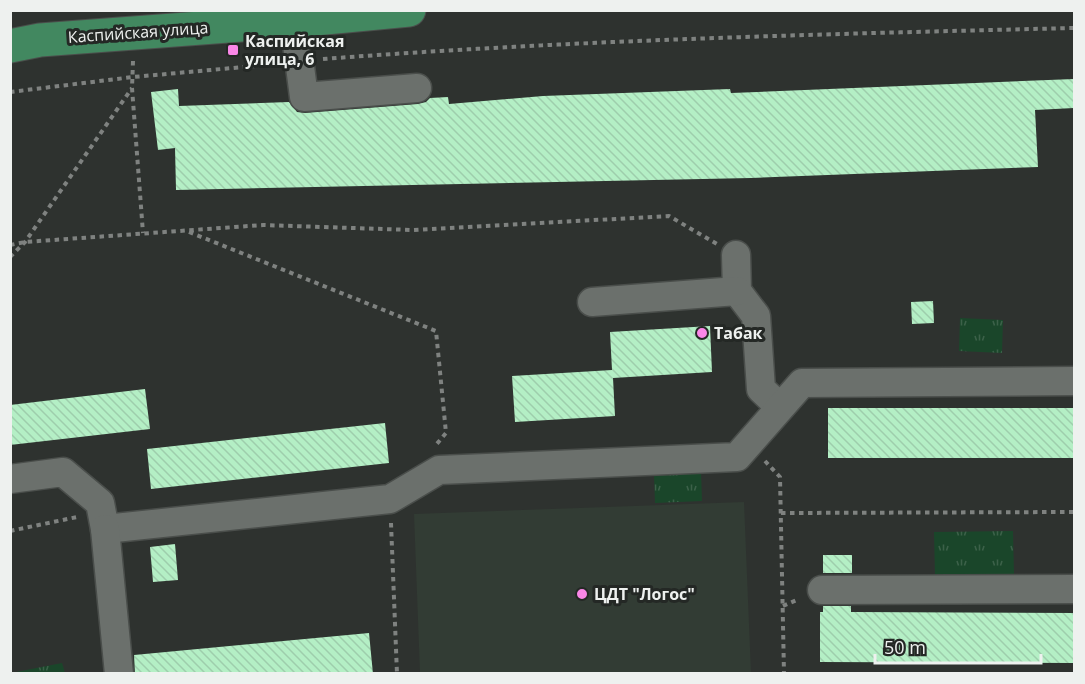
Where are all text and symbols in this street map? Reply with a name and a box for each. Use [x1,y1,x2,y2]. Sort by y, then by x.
street label: Каспийская улица [67,16,209,48]
place label: Каспийская улица, 6 [245,30,344,70]
marker: Каспийская улица, 6 [226,43,240,57]
place label: Табак [714,322,763,344]
marker: Табак [695,326,709,340]
place label: ЦДТ "Логос" [594,583,695,605]
marker: ЦДТ "Логос" [575,587,589,601]
scale bar [875,627,1042,665]
text: 50 m [884,635,926,659]

